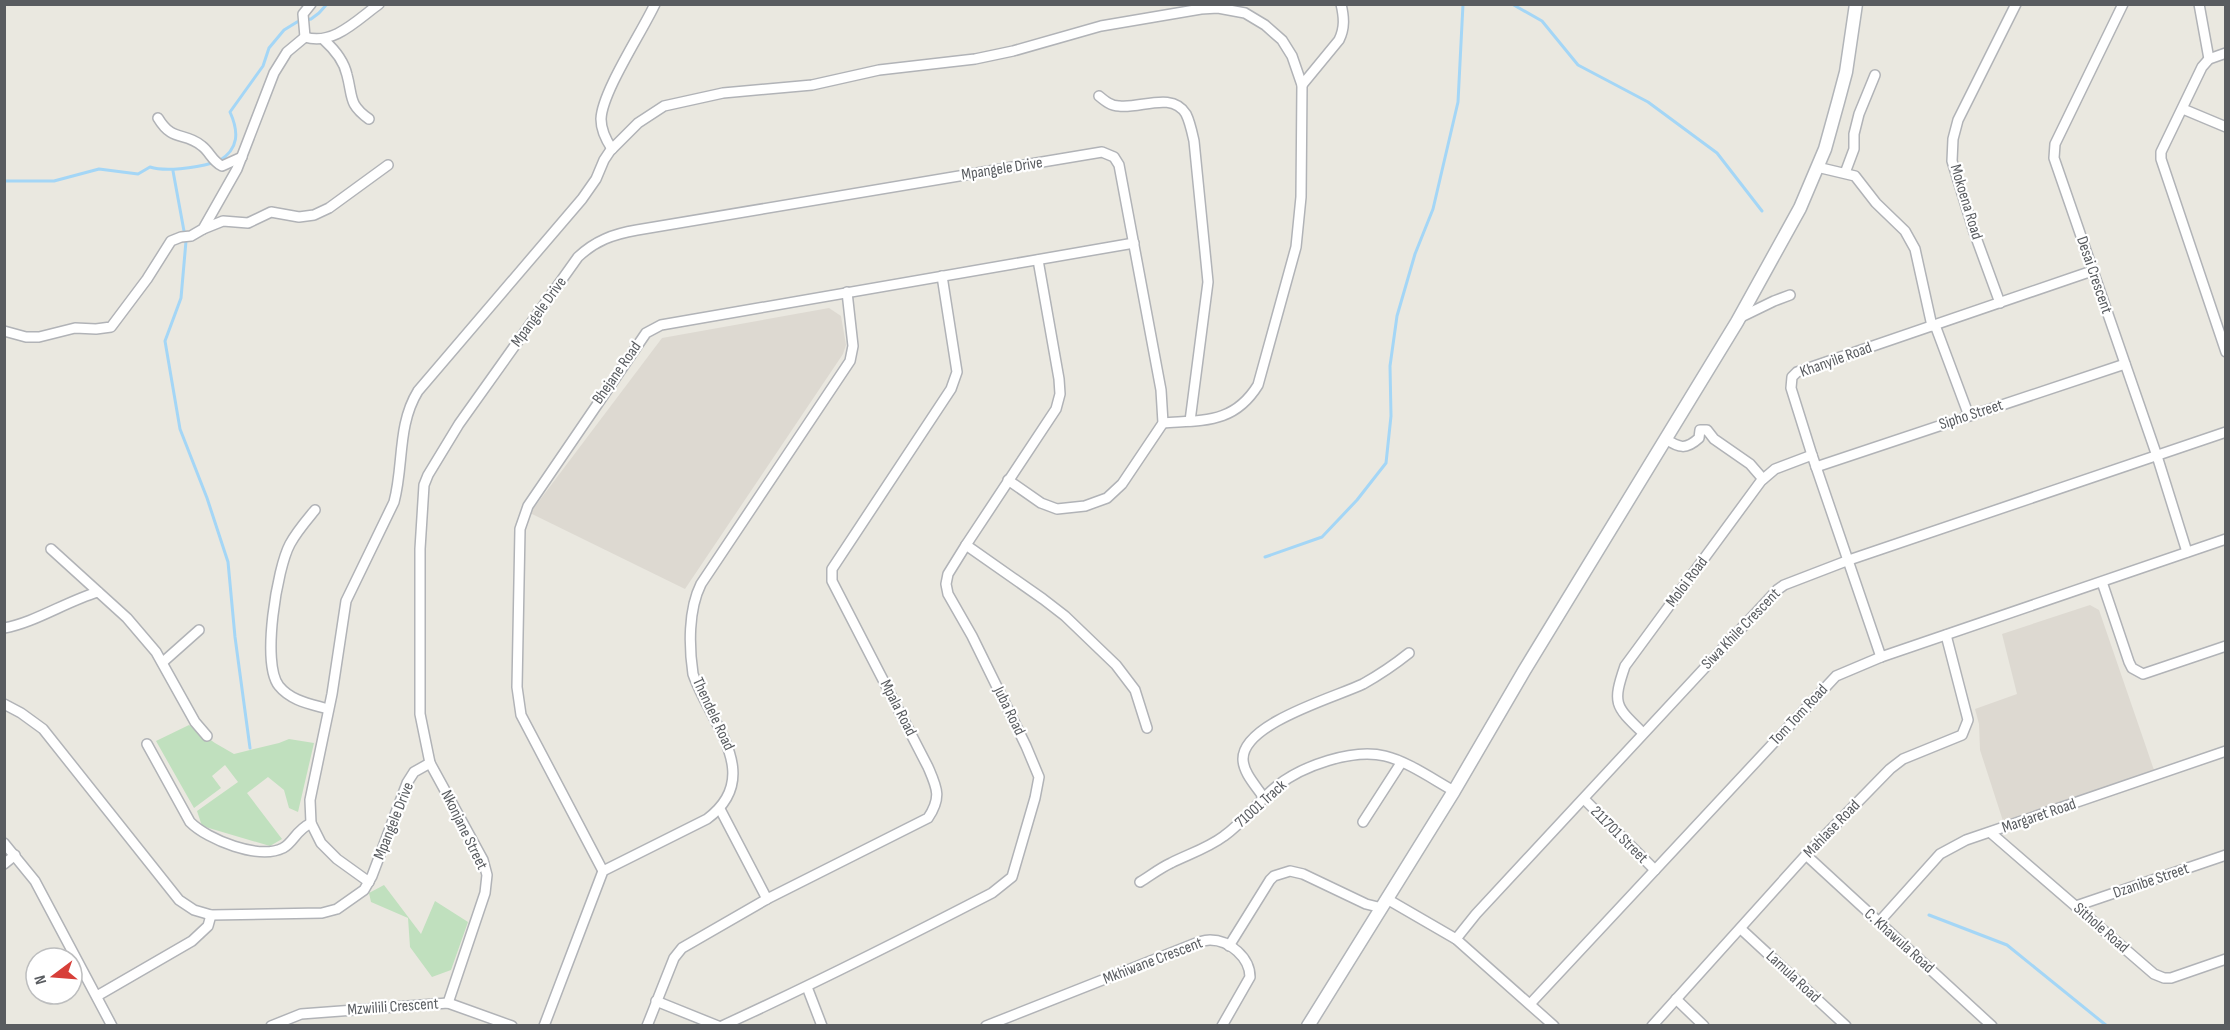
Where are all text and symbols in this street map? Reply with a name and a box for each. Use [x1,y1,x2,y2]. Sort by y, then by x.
street label: Mpangele Drive [960,153,1044,185]
street label: Mokoena Road [1946,162,1986,242]
street label: Desai Crescent [2072,234,2116,316]
street label: Mpangele Drive [507,273,571,351]
street label: Bhejane Road [589,338,645,408]
street label: Khanyile Road [1798,338,1874,382]
street label: Sipho Street [1937,396,2006,434]
street label: Moloi Road [1662,553,1712,611]
street label: Siwa Khile Crescent [1698,584,1784,673]
street label: Thendele Road [688,675,738,753]
street label: Mpala Road [876,677,920,739]
street label: Tom Tom Road [1766,681,1832,749]
street label: Juba Road [989,683,1029,739]
street label: 71001 Track [1231,776,1291,832]
street label: Mpangele Drive [370,780,418,862]
street label: Nkonjane Street [437,787,491,873]
street label: Margaret Road [2000,794,2078,838]
street label: Mahlase Road [1800,796,1864,862]
street label: 211701 Street [1586,802,1652,868]
street label: Dzanibe Street [2111,859,2192,903]
street label: Sithole Road [2070,899,2132,957]
street label: C. Khawula Road [1860,905,1938,977]
street label: Mkhiwane Crescent [1101,933,1206,989]
north arrow [24,946,84,1006]
street label: Lamula Road [1762,947,1824,1007]
text: N [31,973,51,986]
street label: Mzwilili Crescent [347,994,439,1020]

